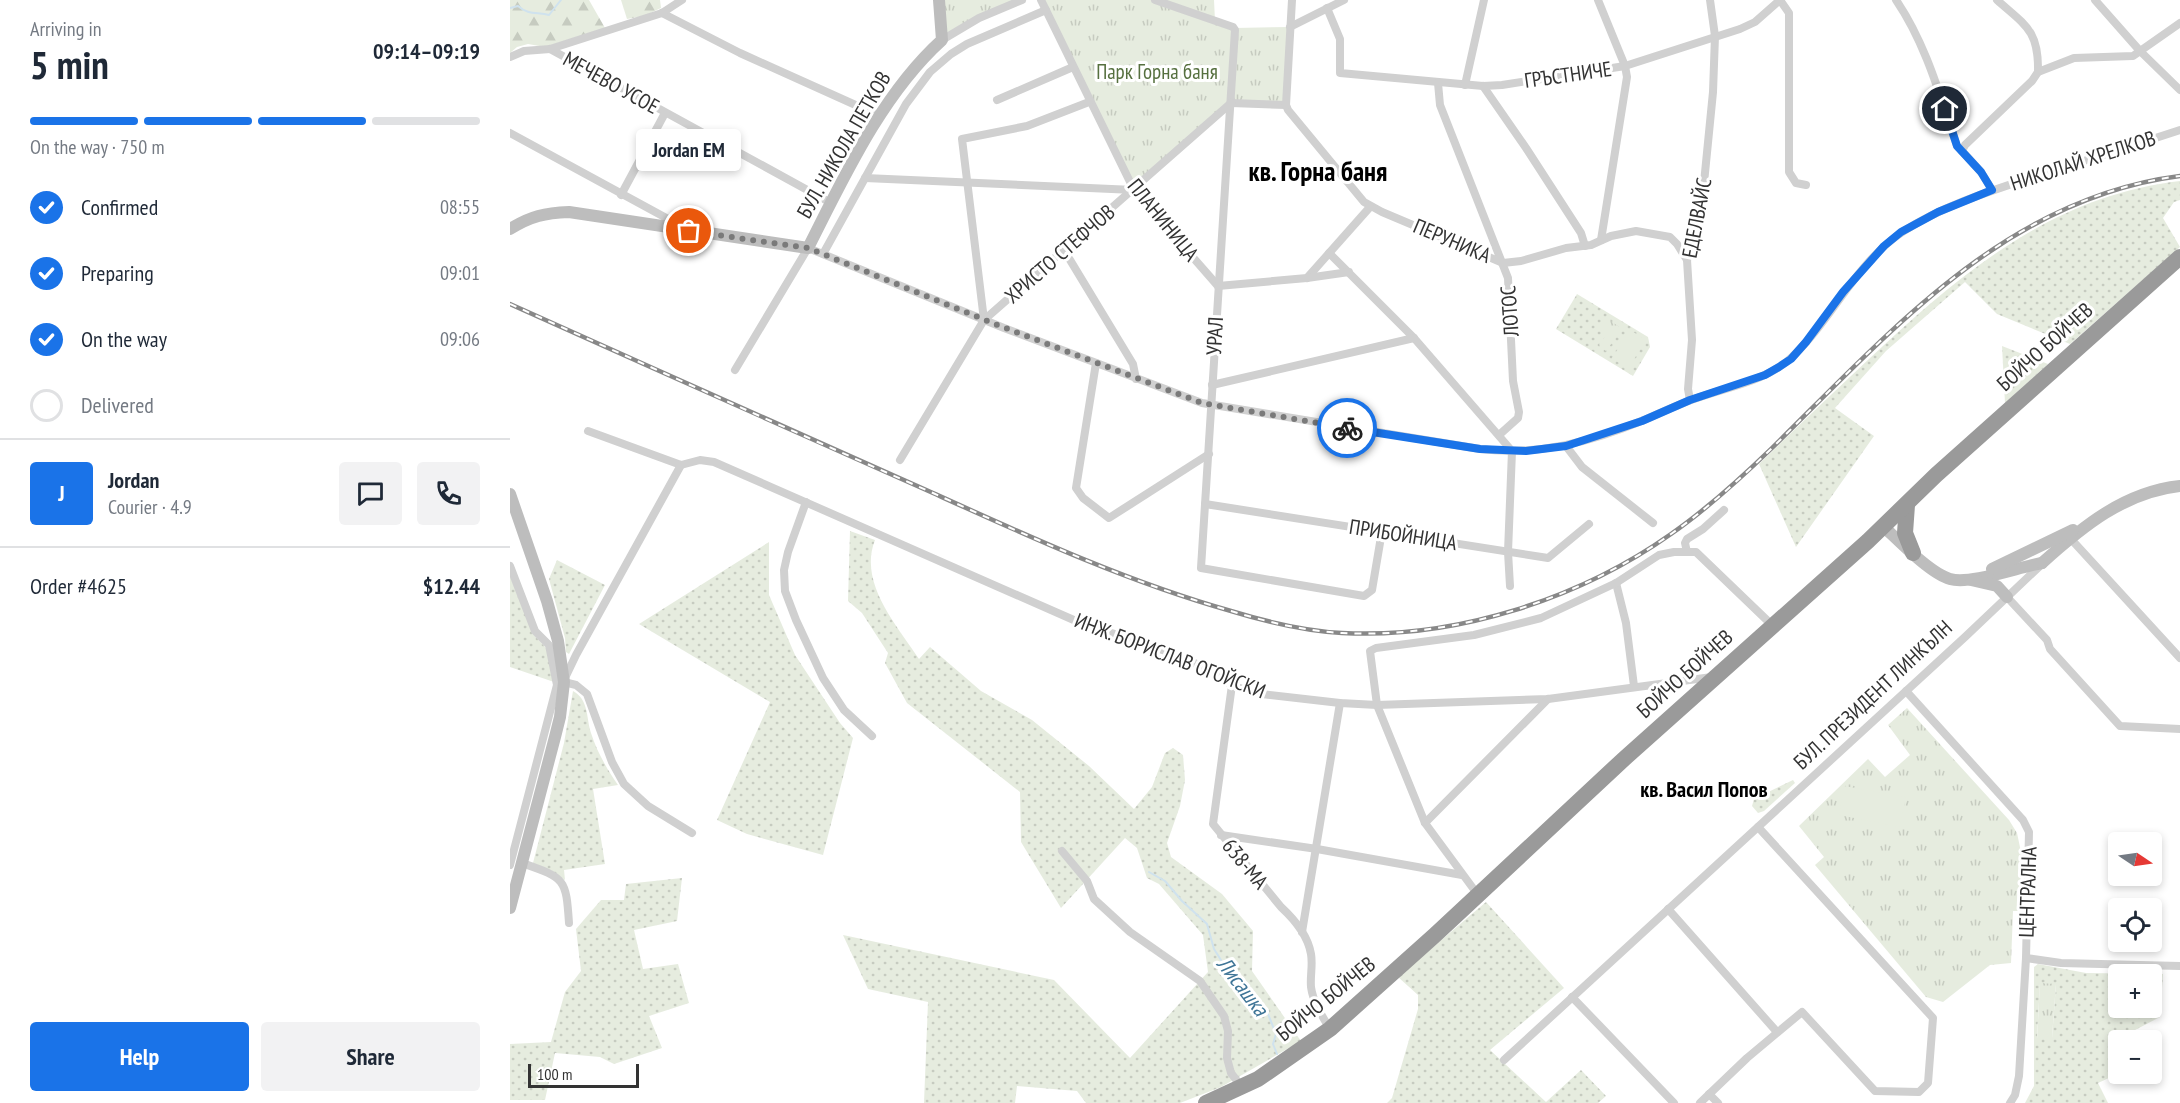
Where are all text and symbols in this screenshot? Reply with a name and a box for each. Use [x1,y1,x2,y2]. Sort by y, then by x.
text: Arriving in [30,16,102,42]
text: 09:14–09:19 [373,37,480,65]
text: 5 min [30,39,109,90]
street label: МЕЧЕВО УСОЕ [558,45,664,120]
street label: ГРЪСТНИЧЕ [1523,55,1613,94]
park label: Парк Горна баня [1096,58,1218,85]
street label: БУЛ. НИКОЛА ПЕТКОВ [791,66,897,223]
pin [1919,83,1970,134]
icon: home [1928,92,1961,125]
street label: НИКОЛАЙ ХРЕЛКОВ [2007,124,2159,197]
callout: Jordan EM [636,129,741,171]
text: On the way · 750 m [30,134,165,160]
text: Jordan EM [652,137,725,163]
district label: кв. Горна баня [1249,154,1387,188]
street label: ПЛАНИНИЦА [1122,173,1205,266]
street label: ЕДЕЛВАЙС [1676,175,1718,260]
icon: check [30,191,63,224]
text: Confirmed [81,193,158,221]
text: 08:55 [440,194,480,220]
street label: ХРИСТО СТЕФЧОВ [999,198,1120,309]
pin [663,205,714,256]
street label: ПЕРУНИКА [1409,212,1495,269]
icon: bag [672,214,705,247]
icon: check [30,257,63,290]
text: Preparing [81,259,154,287]
text: 09:01 [440,260,480,286]
street label: ЛОТОС [1494,284,1525,338]
street label: БОЙЧО БОЙЧЕВ [1991,296,2098,397]
street label: УРАЛ [1200,316,1229,356]
icon: check [30,323,63,356]
text: On the way [81,325,167,353]
text: 09:06 [440,326,480,352]
text: Delivered [81,391,154,419]
courier [1317,398,1377,458]
icon: bike [1331,412,1364,445]
button: chat [339,462,402,525]
button: phone [417,462,480,525]
text: Jordan [108,466,159,494]
text: J [58,479,65,507]
text: Courier · 4.9 [108,494,192,520]
street label: ПРИБОЙНИЦА [1347,513,1459,556]
text: Order #4625 [30,572,127,600]
text: $12.44 [423,572,480,600]
street label: ИНЖ. БОРИСЛАВ ОГОЙСКИ [1071,607,1270,704]
street label: БУЛ. ПРЕЗИДЕНТ ЛИНКЪЛН [1788,614,1958,775]
street label: БОЙЧО БОЙЧЕВ [1631,623,1738,724]
district label: кв. Васил Попов [1640,775,1768,803]
north arrow [2108,832,2162,886]
map controls [2108,832,2162,1084]
street label: 638-МА [1216,833,1274,895]
street label: ЦЕНТРАЛНА [2012,846,2043,938]
button: locate [2108,898,2162,952]
water label: Лисашка [1211,950,1276,1022]
street label: БОЙЧО БОЙЧЕВ [1271,950,1381,1047]
button: + [2108,964,2162,1018]
button: Help [30,1022,249,1091]
button: Share [261,1022,480,1091]
button: − [2108,1030,2162,1084]
scale bar [528,1061,639,1088]
text: 100 m [537,1064,572,1084]

